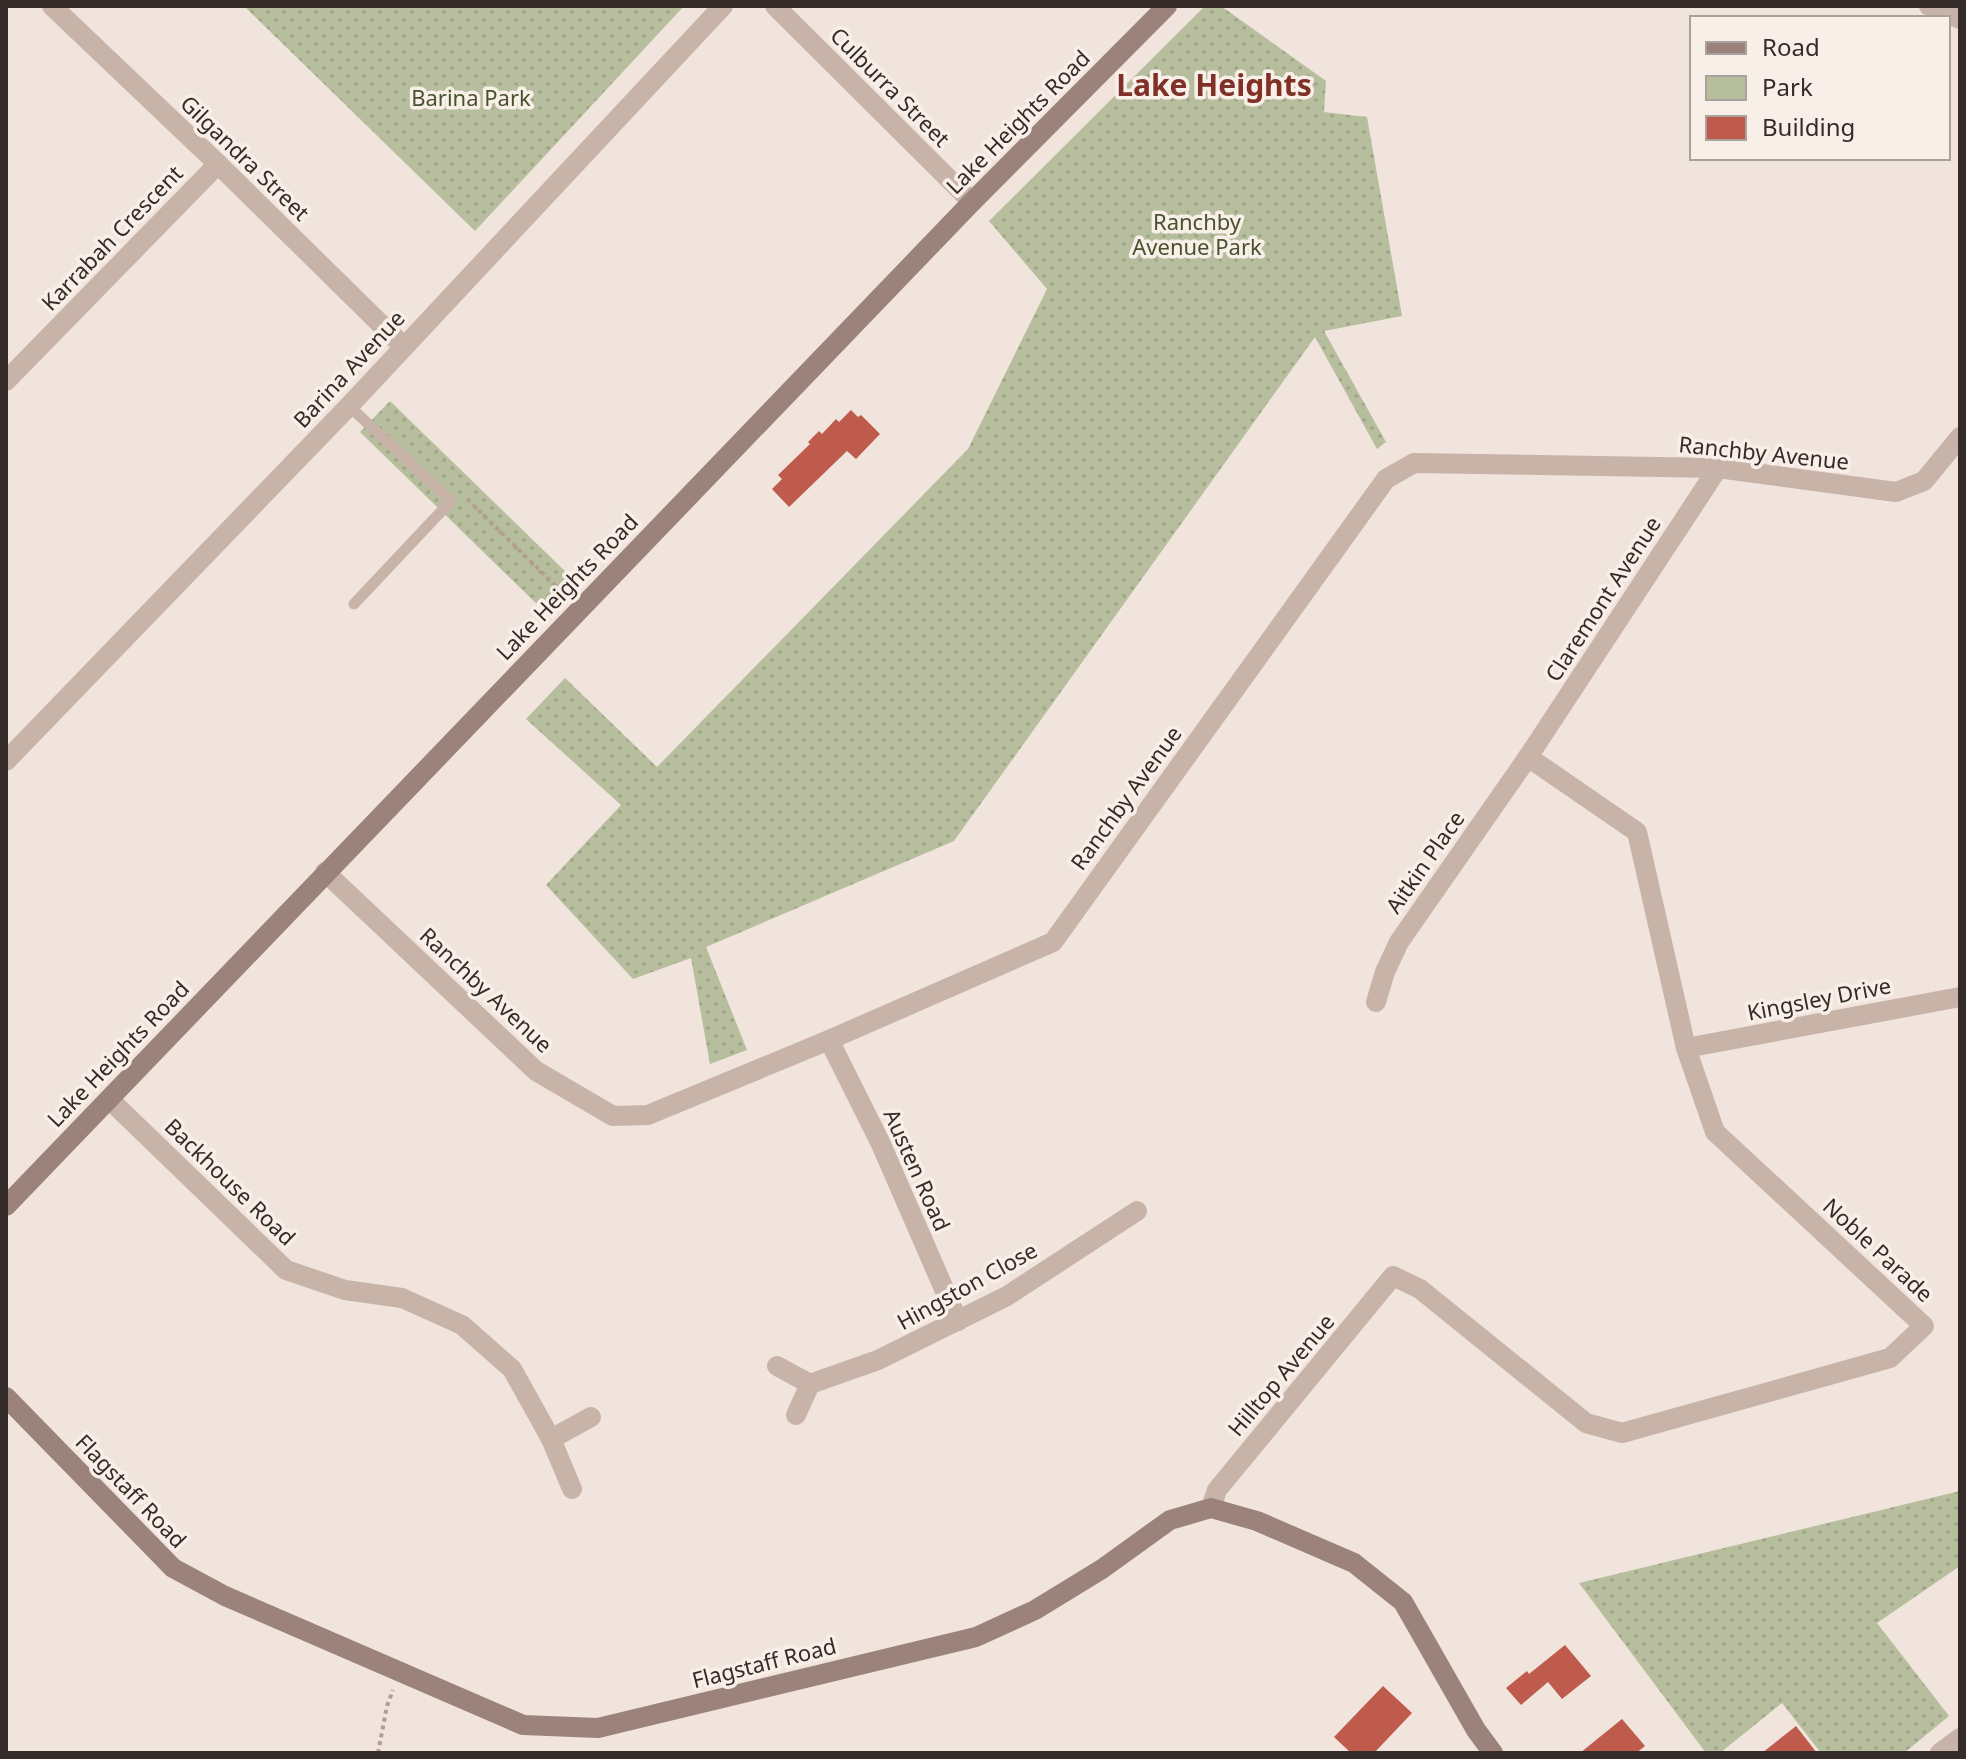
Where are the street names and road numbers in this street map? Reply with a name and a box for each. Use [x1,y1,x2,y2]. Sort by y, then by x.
street label: Culburra Street [824,20,957,153]
street label: Lake Heights Road [939,43,1096,200]
street label: Gilgandra Street [175,88,317,227]
street label: Karrabah Crescent [34,158,189,317]
street label: Barina Avenue [286,303,410,434]
street label: Ranchby Avenue [1677,428,1851,476]
street label: Lake Heights Road [489,507,644,666]
street label: Claremont Avenue [1537,510,1667,687]
street label: Ranchby Avenue [1063,719,1188,875]
street label: Aitkin Place [1378,804,1471,919]
street label: Ranchby Avenue [414,920,559,1059]
street label: Kingsley Drive [1744,969,1893,1027]
street label: Lake Heights Road [40,974,195,1133]
street label: Austen Road [878,1104,958,1235]
street label: Backhouse Road [159,1111,303,1251]
street label: Noble Parade [1817,1191,1940,1308]
street label: Hingston Close [891,1234,1042,1336]
street label: Hilltop Avenue [1220,1307,1340,1442]
street label: Flagstaff Road [70,1427,194,1554]
street label: Flagstaff Road [689,1630,839,1694]

